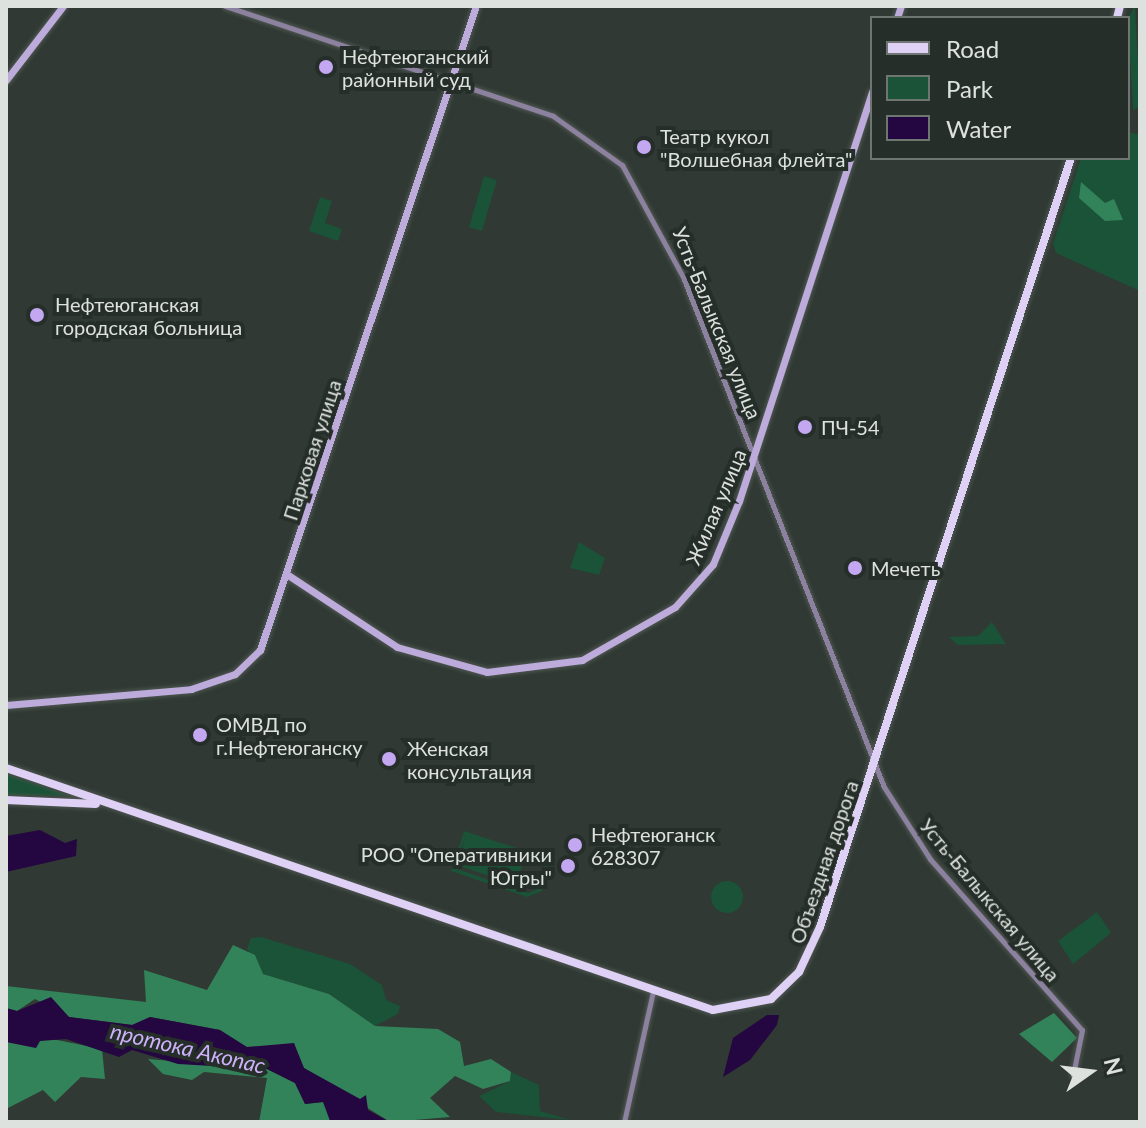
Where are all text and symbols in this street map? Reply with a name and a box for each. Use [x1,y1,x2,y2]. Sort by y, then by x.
legend [870,16,1130,160]
text: Road [946,34,999,63]
place label: Нефтеюганский районный суд [342,44,489,91]
marker: Нефтеюганский районный суд [317,58,335,76]
text: Park [946,74,993,103]
text: Water [946,114,1011,143]
place label: Театр кукол "Волшебная флейта" [660,124,853,171]
marker: Театр кукол "Волшебная флейта" [635,138,653,156]
street label: Усть-Балыкская улица [667,224,767,422]
place label: Нефтеюганская городская больница [55,292,242,339]
marker: Нефтеюганская городская больница [26,304,48,326]
street label: Парковая улица [278,377,346,523]
place label: ПЧ-54 [821,415,880,439]
marker: ПЧ-54 [796,418,814,436]
street label: Жилая улица [681,446,751,568]
place label: Мечеть [871,556,940,580]
marker: Мечеть [846,559,864,577]
place label: ОМВД по г.Нефтеюганску [216,712,363,759]
marker: ОМВД по г.Нефтеюганску [191,726,209,744]
place label: Женская консультация [407,736,532,783]
marker: Женская консультация [378,748,400,770]
street label: Объездная дорога [785,777,863,947]
street label: Усть-Балыкская улица [915,814,1065,986]
place label: Нефтеюганск 628307 [591,822,715,869]
marker: Нефтеюганск 628307 [566,836,584,854]
place label: РОО "Оперативники Югры" [361,842,552,889]
marker: РОО "Оперативники Югры" [559,857,577,875]
water label: протока Акопас [108,1017,268,1079]
north arrow [1050,1032,1130,1112]
text: N [1099,1055,1129,1078]

